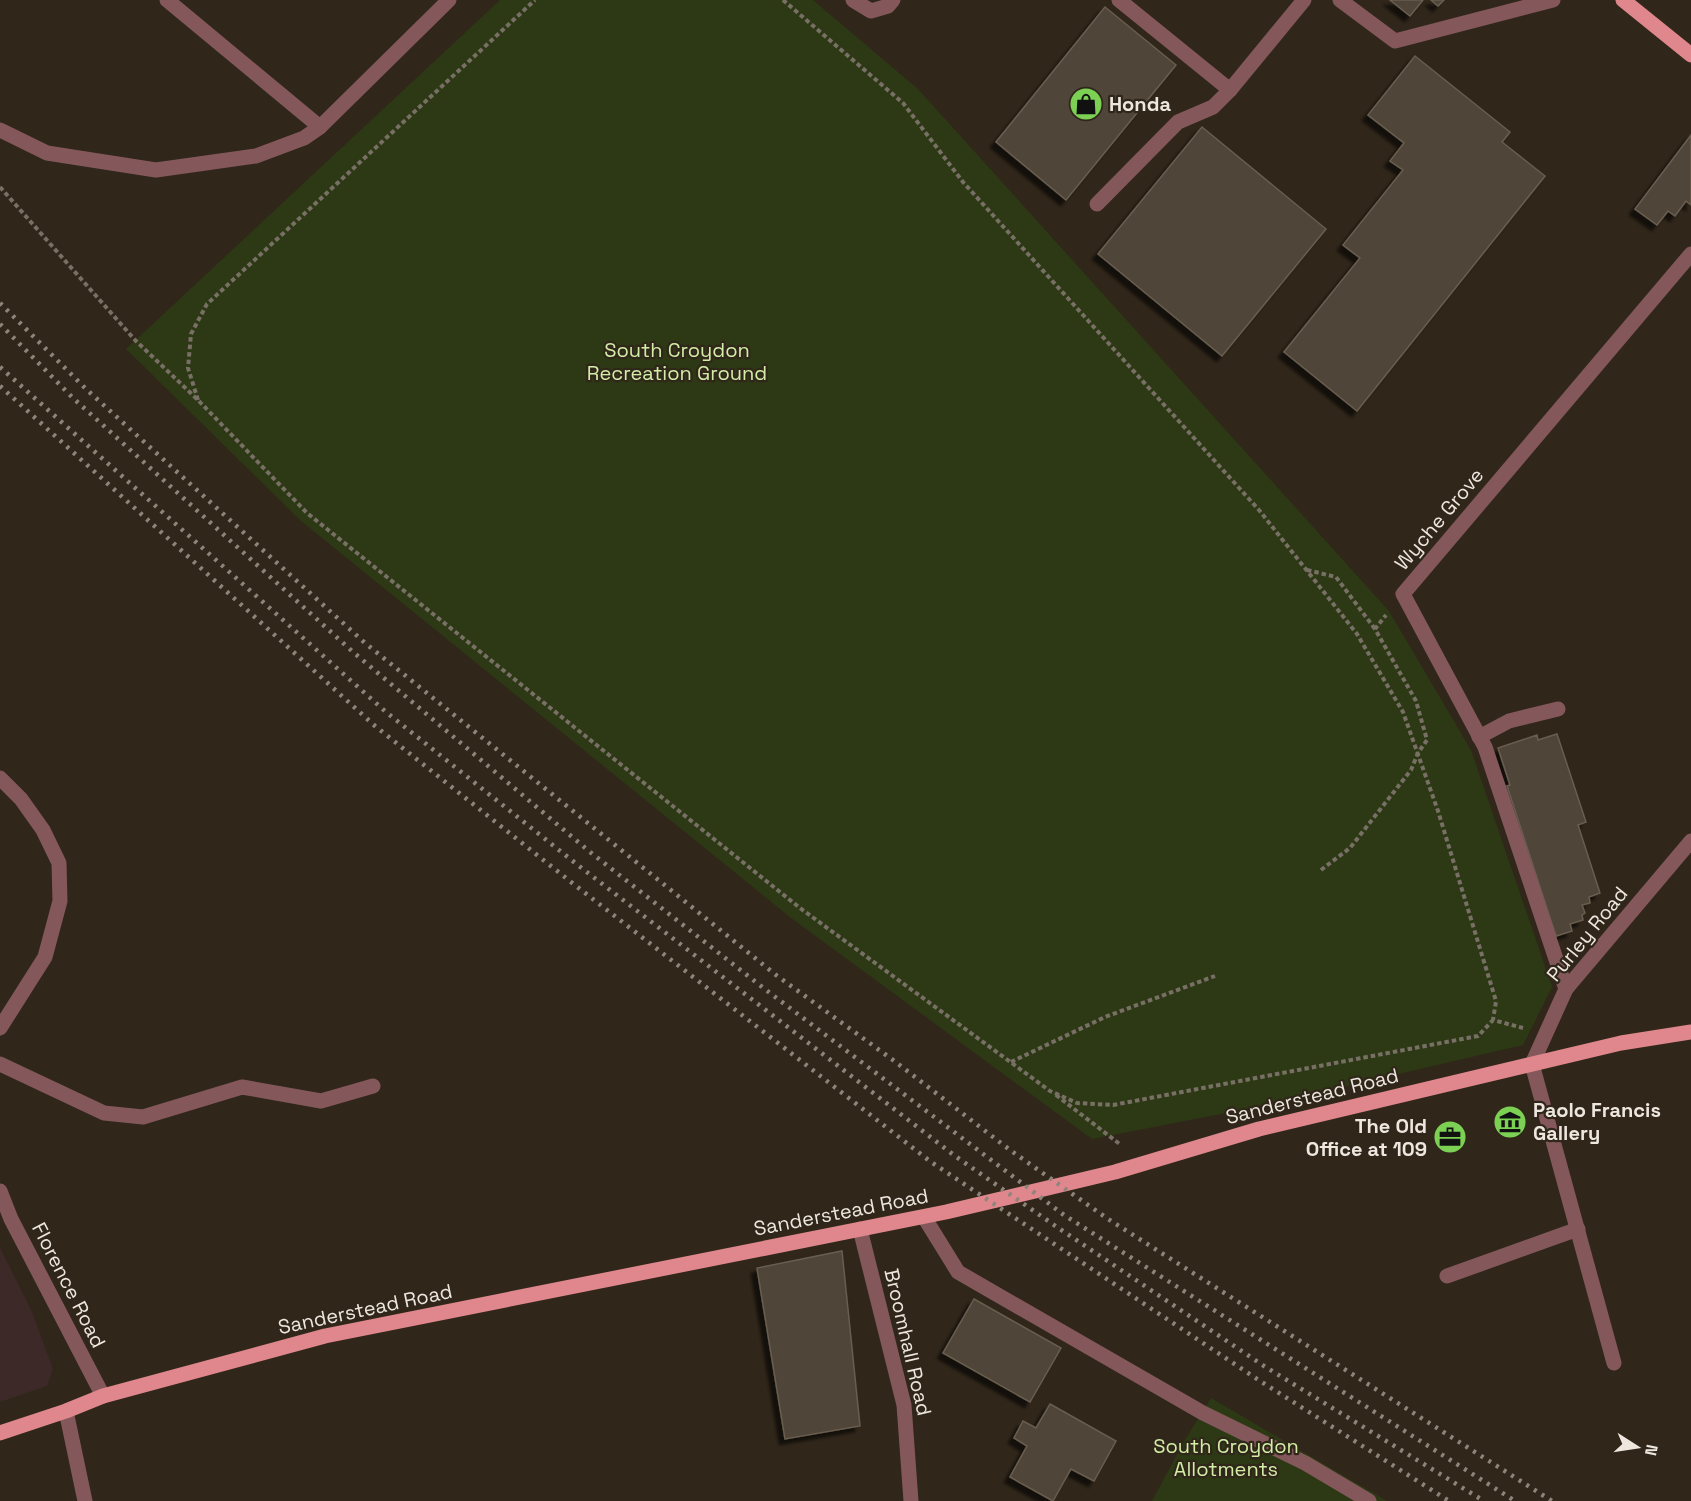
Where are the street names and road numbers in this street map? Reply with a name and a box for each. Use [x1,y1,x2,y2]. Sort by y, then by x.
street label: Wyche Grove [1389,463,1489,575]
street label: Purley Road [1541,881,1633,987]
street label: Sanderstead Road [1223,1062,1401,1130]
street label: Sanderstead Road [751,1182,931,1242]
street label: Florence Road [26,1218,112,1352]
street label: Broomhall Road [878,1266,938,1418]
street label: Sanderstead Road [276,1278,454,1340]

